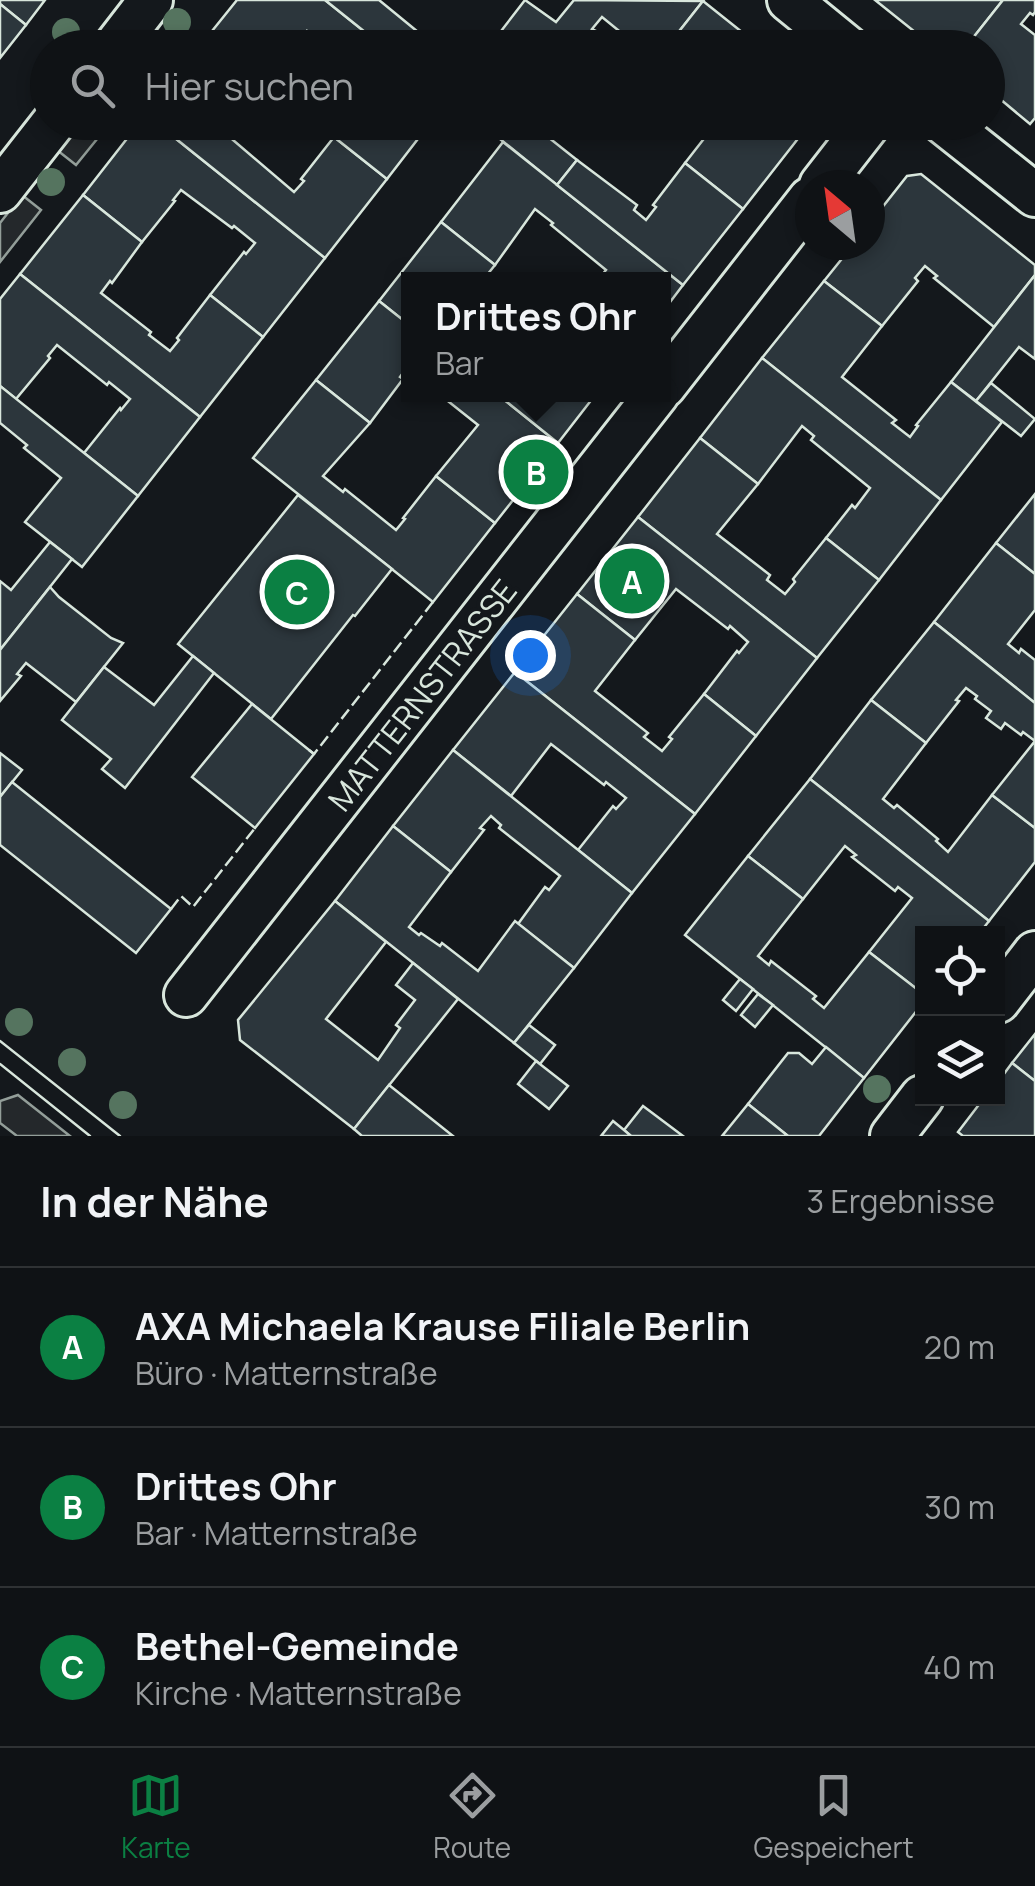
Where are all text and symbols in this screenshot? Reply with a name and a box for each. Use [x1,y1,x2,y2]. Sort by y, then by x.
search box [30,30,1005,140]
icon: search [65,58,120,113]
text: Hier suchen [145,59,354,111]
north arrow [795,170,885,260]
popup [401,272,671,402]
text: Drittes Ohr [435,289,637,341]
text: Bar [435,341,484,385]
pin: B [504,434,568,510]
pin: A [600,544,664,618]
pin: C [264,554,330,630]
street label: MATTERNSTRASSE [318,570,526,820]
your location [505,630,556,681]
map controls [915,926,1005,1106]
button: locate [915,926,1005,1016]
button: layers [915,1016,1005,1106]
text: In der Nähe [40,1172,269,1230]
text: 3 Ergebnisse [806,1179,995,1223]
text: AXA Michaela Krause Filiale Berlin [135,1299,750,1351]
text: A [62,1325,83,1369]
text: 20 m [924,1325,995,1369]
text: Büro · Matternstraße [135,1351,438,1395]
text: Drittes Ohr [135,1459,337,1511]
text: B [62,1485,83,1529]
text: 30 m [924,1485,995,1529]
text: Bar · Matternstraße [135,1511,418,1555]
text: Bethel-Gemeinde [135,1619,459,1671]
text: C [61,1645,84,1689]
text: 40 m [923,1645,995,1689]
text: Kirche · Matternstraße [135,1671,462,1715]
tab: Karte [121,1768,191,1866]
tab: Route [433,1768,511,1866]
tab: Gespeichert [754,1768,914,1866]

